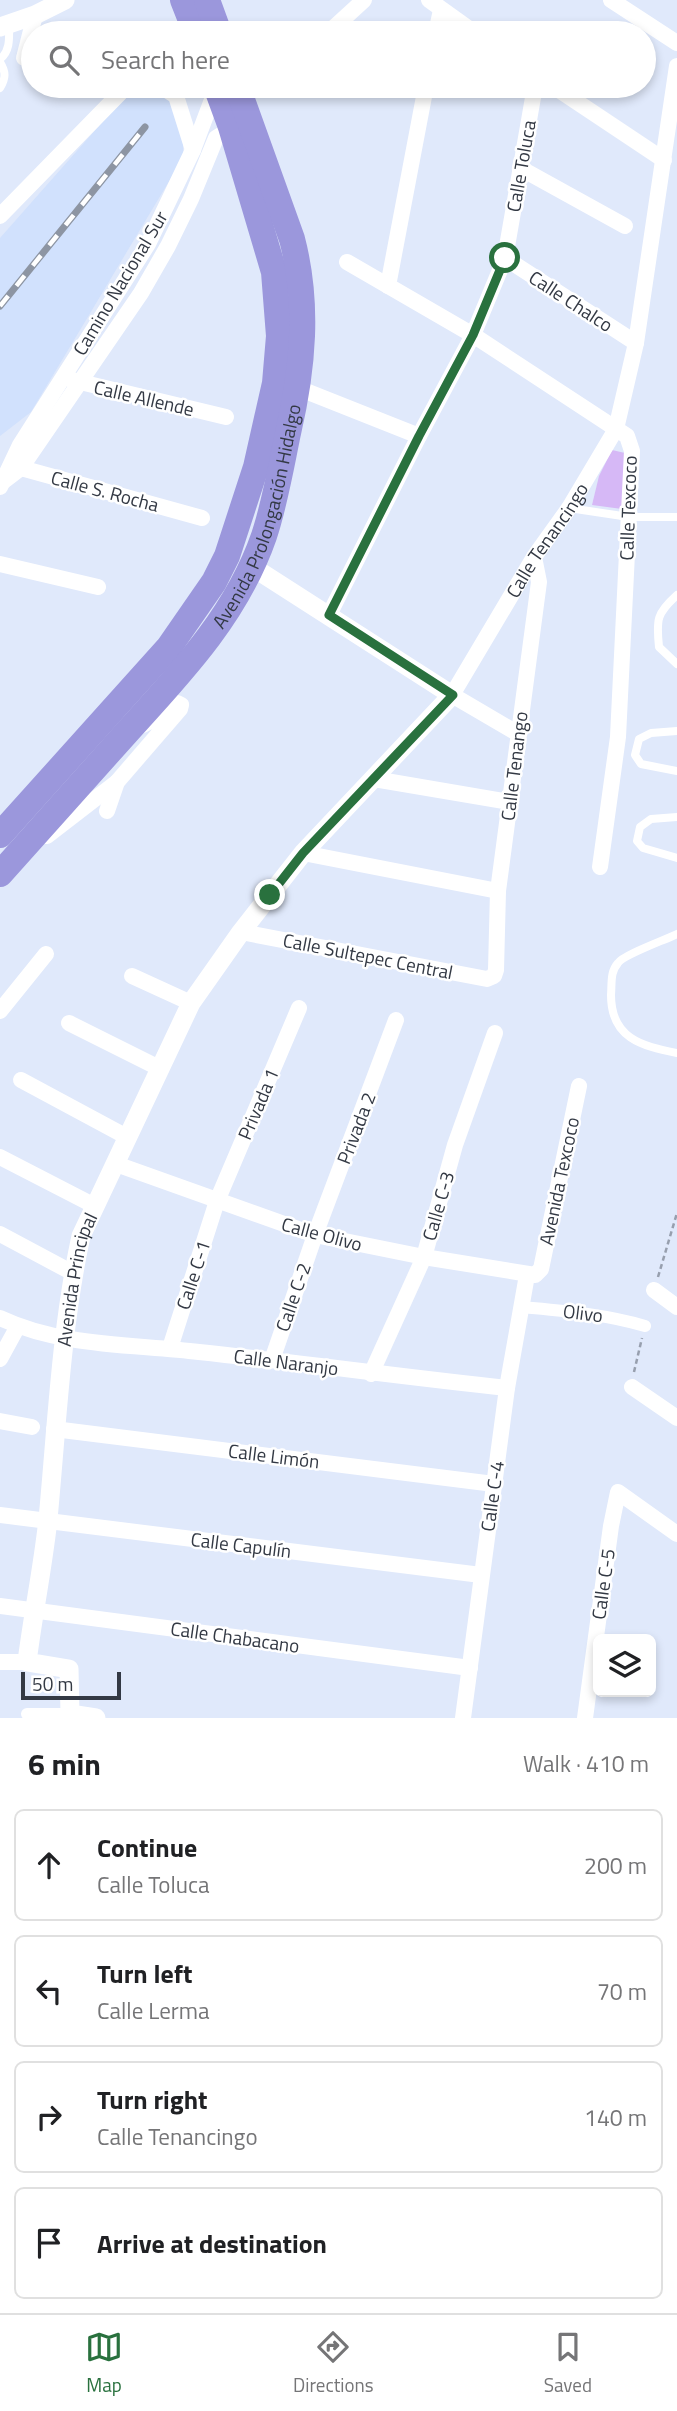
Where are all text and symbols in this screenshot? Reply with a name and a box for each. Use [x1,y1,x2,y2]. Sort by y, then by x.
search box [21,21,656,98]
text: Search here [101,40,230,79]
icon: search [45,41,83,79]
street label: Calle Toluca [498,117,543,214]
street label: Camino Nacional Sur [65,204,175,361]
route start [489,242,520,273]
street label: Calle Chalco [524,263,619,339]
street label: Calle Allende [91,372,197,423]
street label: Avenida Prolongación Hidalgo [204,401,308,634]
street label: Calle Texcoco [611,455,644,561]
street label: Calle S. Rocha [48,462,163,519]
street label: Calle Tenancingo [498,477,595,603]
street label: Calle Tenango [492,710,535,822]
route end [254,879,285,910]
street label: Calle Sultepec Central [281,925,456,986]
street label: Privada 1 [230,1064,286,1144]
street label: Privada 2 [329,1088,382,1168]
street label: Avenida Texcoco [531,1114,586,1248]
street label: Calle C-3 [414,1168,461,1244]
street label: Avenida Principal [49,1207,104,1348]
street label: Calle Olivo [279,1209,366,1258]
street label: Calle C-1 [168,1237,217,1313]
street label: Calle C-2 [267,1258,318,1335]
street label: Olivo [561,1296,605,1329]
street label: Calle Naranjo [232,1341,340,1382]
street label: Calle Limón [227,1436,321,1475]
street label: Calle C-4 [472,1459,511,1533]
street label: Calle Capulín [189,1524,293,1565]
street label: Calle C-5 [583,1547,622,1621]
street label: Calle Chabacano [169,1613,301,1660]
map controls [593,1634,656,1697]
button: layers [593,1634,656,1697]
scale bar [21,1669,121,1701]
text: 50 m [32,1669,73,1698]
text: 6 min [28,1741,101,1787]
text: Walk · 410 m [523,1746,649,1781]
text: Continue [97,1828,197,1867]
icon: ahead [30,1846,68,1884]
text: 200 m [584,1848,647,1883]
text: Calle Toluca [97,1867,210,1902]
text: Turn left [97,1954,192,1993]
icon: left [30,1972,68,2010]
text: 70 m [597,1974,647,2009]
text: Calle Lerma [97,1993,210,2028]
text: Turn right [97,2080,208,2119]
icon: right [30,2098,68,2136]
text: 140 m [584,2100,647,2135]
text: Calle Tenancingo [97,2119,258,2154]
icon: arrive [30,2224,68,2262]
text: Arrive at destination [97,2224,327,2263]
tab: Map [85,2328,123,2399]
tab: Directions [293,2328,374,2399]
tab: Saved [544,2328,592,2399]

